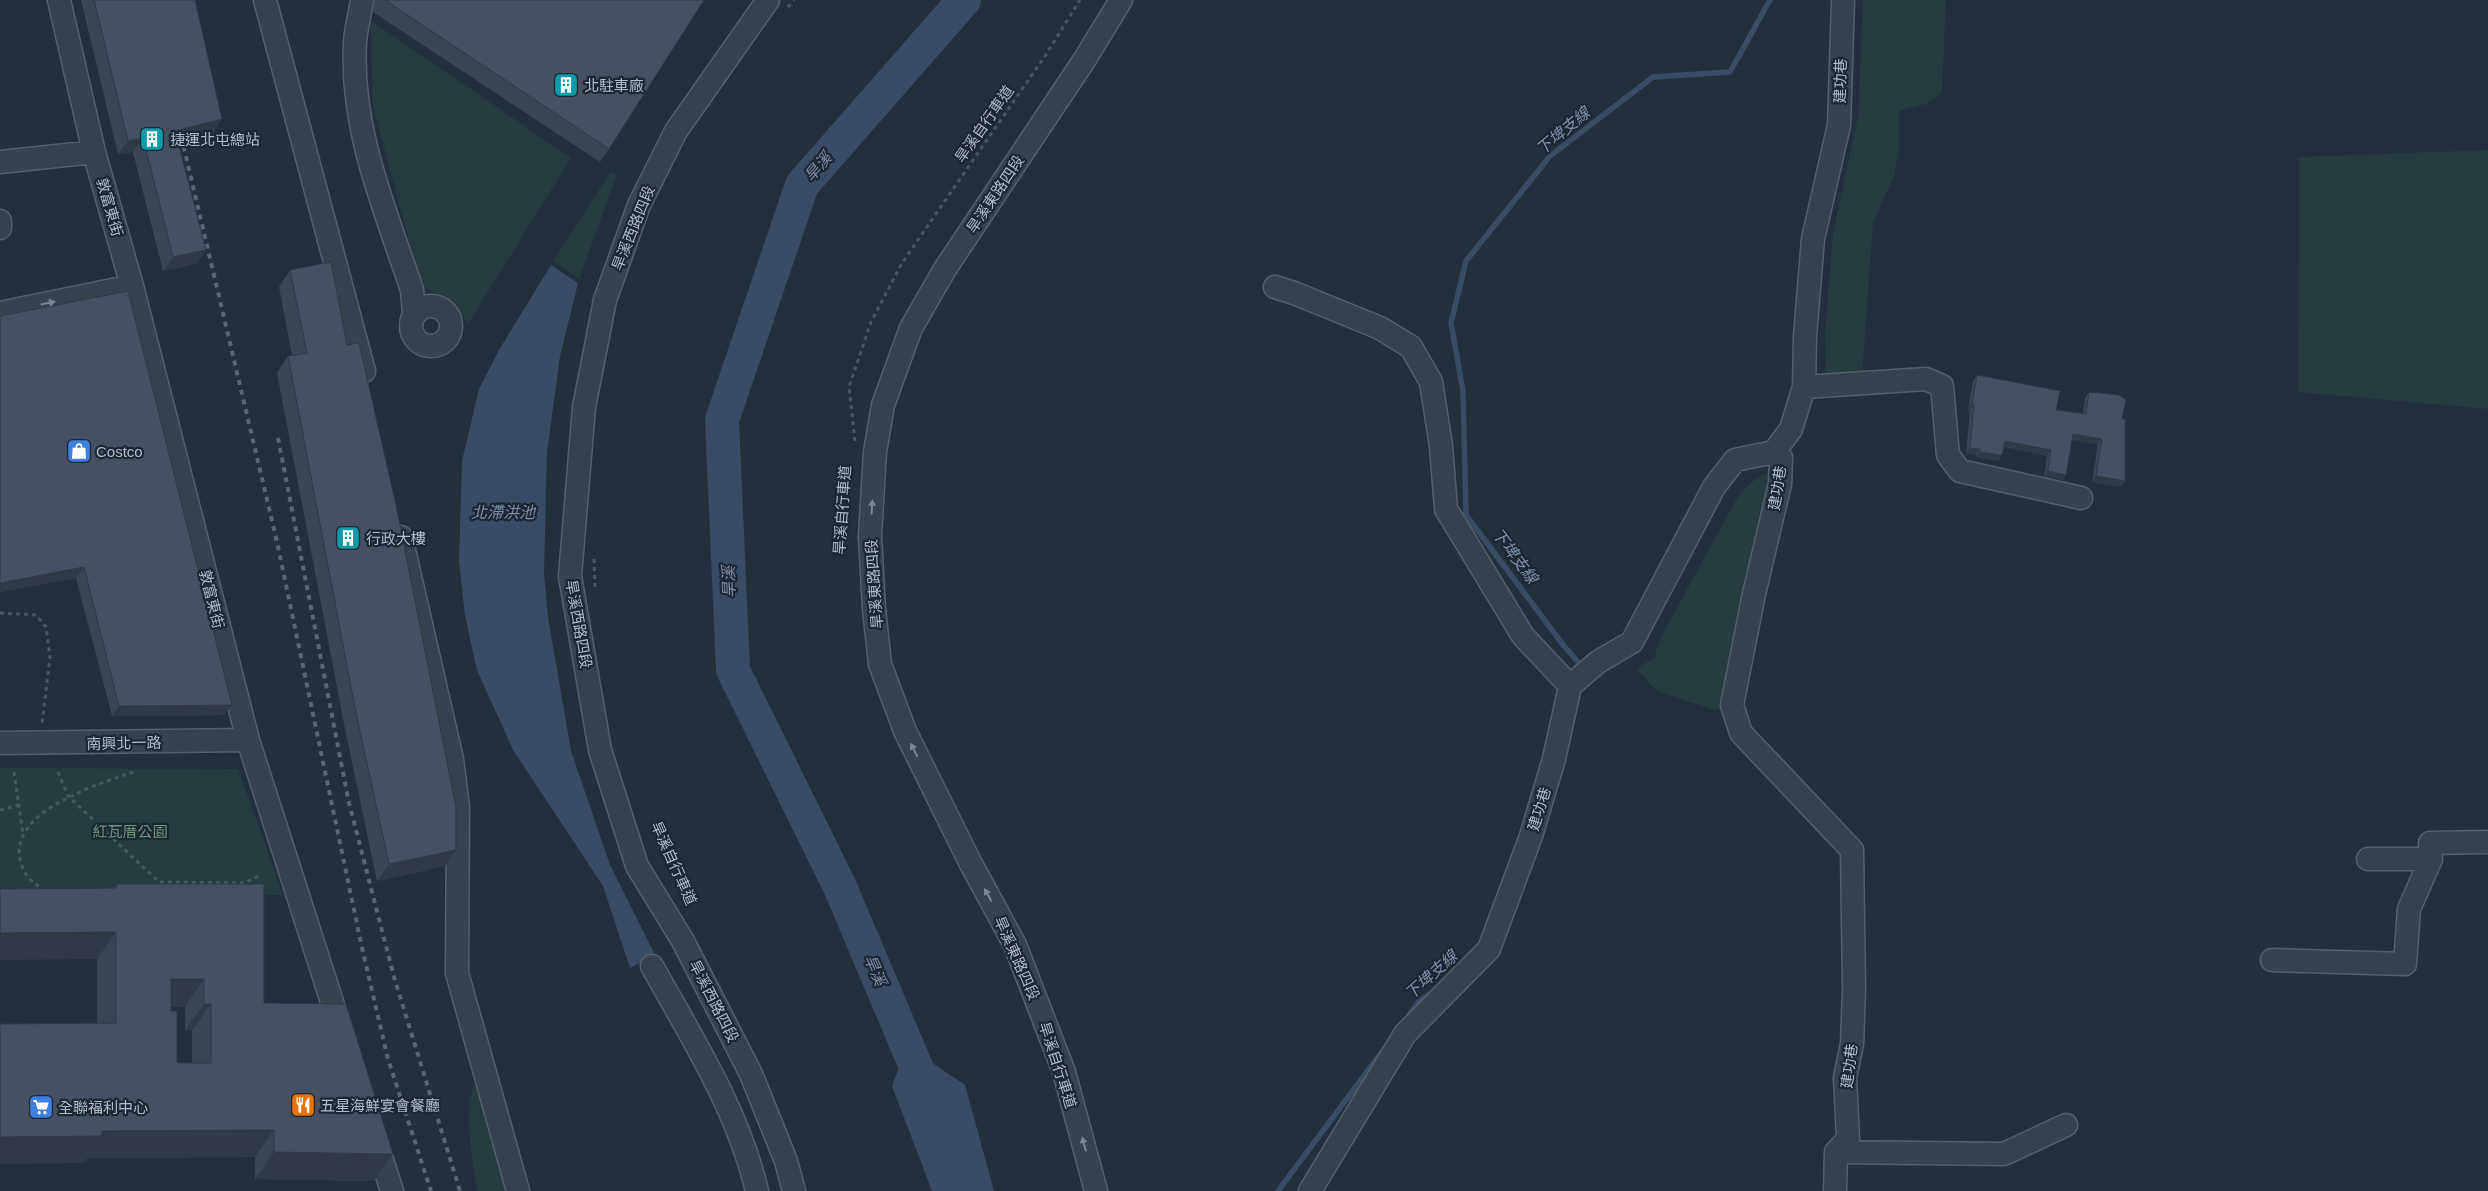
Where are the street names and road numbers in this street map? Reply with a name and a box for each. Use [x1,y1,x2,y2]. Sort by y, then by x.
street label: 建功巷 [1831,58,1849,104]
street label: 旱溪自行車道 [951,82,1017,166]
street label: 旱溪東路四段 [963,152,1027,236]
street label: 敦富東街 [94,176,126,238]
street label: 旱溪西路四段 [608,183,658,273]
street label: 建功巷 [1765,464,1789,512]
street label: 旱溪自行車道 [830,465,854,555]
street label: 旱溪東路四段 [862,539,886,629]
street label: 敦富東街 [196,568,228,630]
street label: 旱溪西路四段 [563,578,595,670]
street label: 南興北一路 [86,734,162,752]
street label: 建功巷 [1524,785,1554,833]
street label: 旱溪自行車道 [648,818,700,908]
street label: 旱溪東路四段 [991,913,1043,1003]
street label: 旱溪西路四段 [686,957,742,1045]
street label: 旱溪自行車道 [1036,1020,1080,1110]
street label: 建功巷 [1838,1043,1860,1089]

